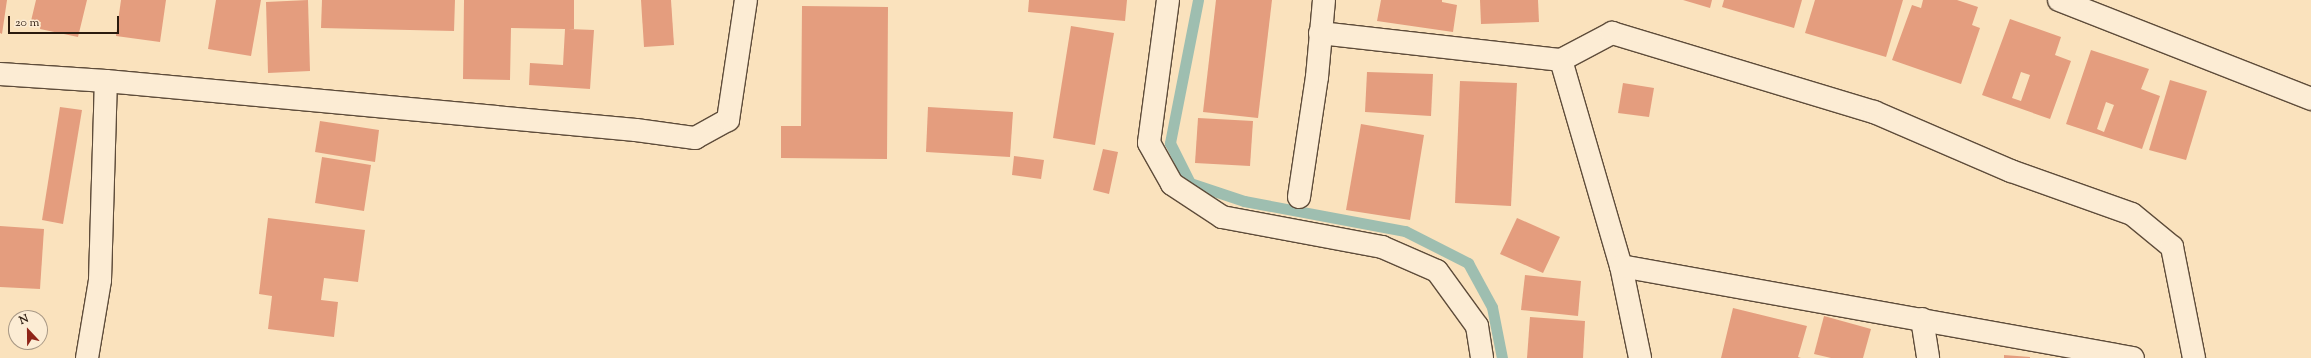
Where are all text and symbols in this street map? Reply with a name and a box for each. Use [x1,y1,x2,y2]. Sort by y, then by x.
scale bar [10,8,121,34]
text: 20 m [15,14,39,32]
north arrow [8,310,48,350]
text: N [17,311,31,329]

